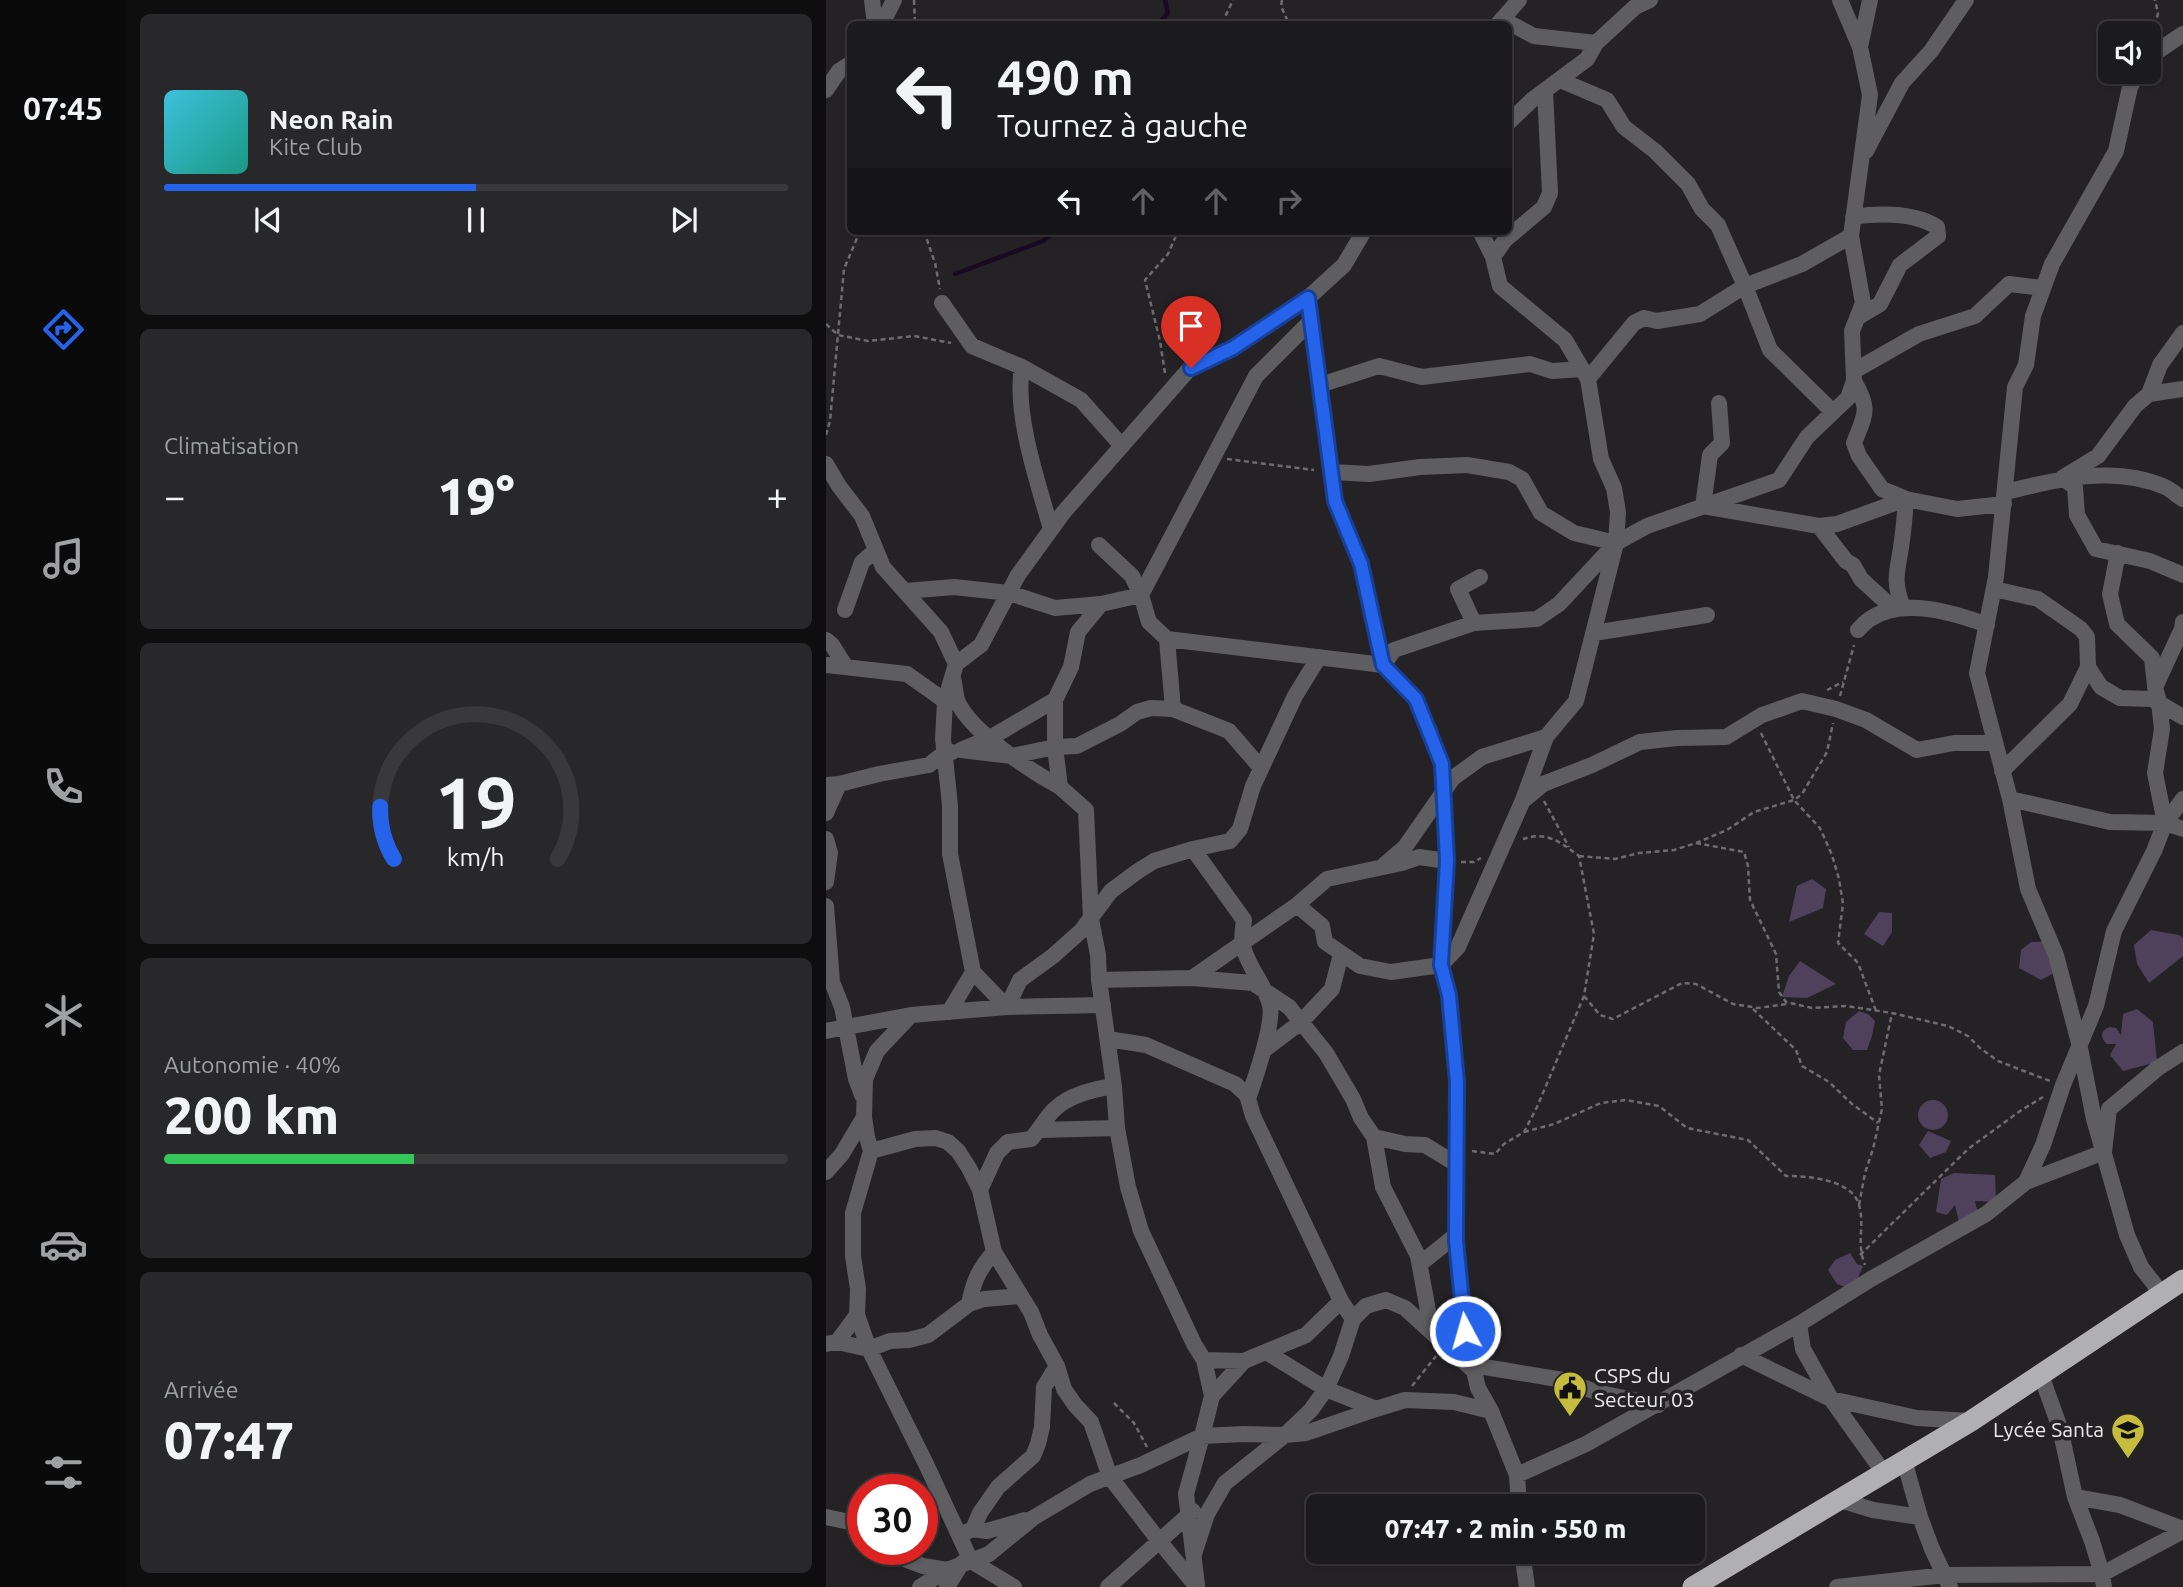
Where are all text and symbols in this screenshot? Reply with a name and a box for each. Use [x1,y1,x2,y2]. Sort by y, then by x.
map controls [2098,21,2161,84]
button: sound [2098,21,2161,84]
icon: left [882,49,973,140]
text: 490 m [997,49,1134,104]
text: 07:45 [23,90,103,126]
text: Neon Rain [269,105,394,134]
text: Tournez à gauche [997,107,1248,143]
text: Kite Club [269,134,363,159]
icon: left [1051,182,1089,220]
icon: ahead [1124,182,1162,220]
icon: ahead [1197,182,1235,220]
icon: right [1270,182,1308,220]
icon: previous [249,201,287,239]
icon: pause [457,201,495,239]
icon: next [665,201,703,239]
pin [1161,296,1221,368]
icon: directions [39,305,88,354]
icon: arrive [1172,307,1210,345]
text: Climatisation [164,433,299,458]
text: 19° [437,467,515,525]
text: − [164,475,185,517]
text: + [767,475,788,517]
icon: music [39,534,88,583]
icon: phone [39,762,88,811]
text: 19 [435,762,517,844]
text: km/h [447,843,505,871]
icon: climate [39,991,88,1040]
text: Autonomie · 40% [164,1052,341,1077]
text: 200 km [164,1086,339,1144]
icon: car [39,1220,88,1269]
position arrow [1428,1294,1502,1368]
place label: CSPS du Secteur 03 [1594,1363,1695,1411]
public building icon: CSPS du Secteur 03 [1551,1369,1589,1418]
text: Arrivée [164,1377,239,1402]
text: 07:47 [164,1411,294,1469]
school or university icon: Lycée Santa [2109,1411,2147,1460]
place label: Lycée Santa [1993,1417,2104,1441]
icon: filters [39,1448,88,1497]
speed limit sign: 30 [847,1474,938,1565]
text: 07:47 · 2 min · 550 m [1385,1514,1626,1543]

